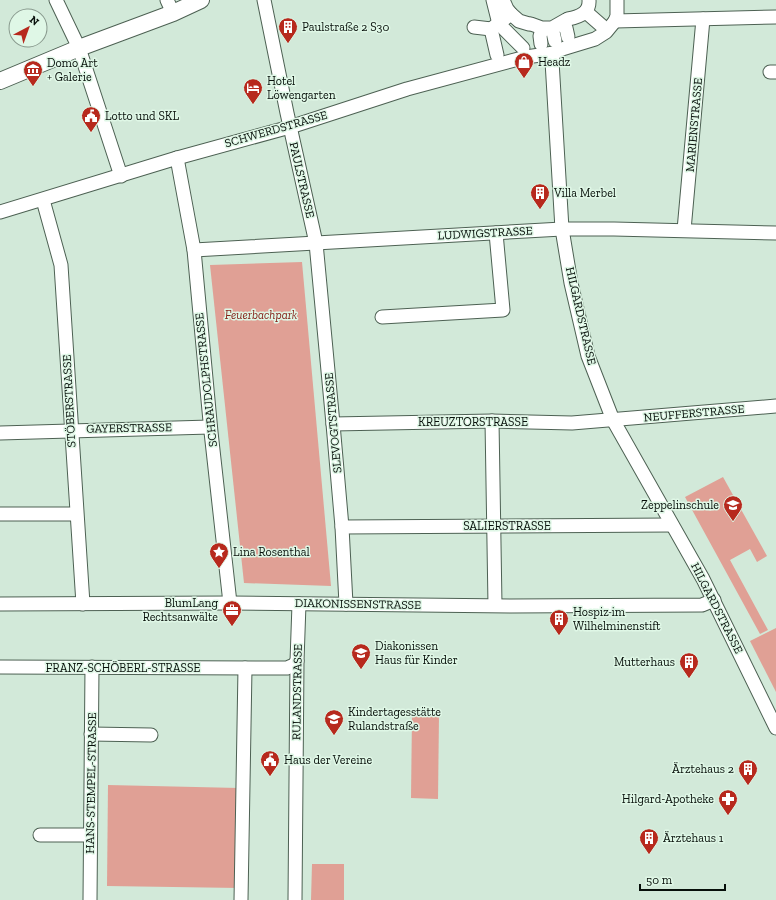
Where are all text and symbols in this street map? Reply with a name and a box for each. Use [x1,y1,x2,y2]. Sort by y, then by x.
north arrow [8,8,48,48]
text: N [27,13,42,29]
building icon: Paulstraße 2 S30 [277,16,299,44]
place label: Paulstraße 2 S30 [302,20,389,34]
shop icon: Headz [513,51,535,79]
place label: Headz [538,55,571,69]
place label: Domo Art + Galerie [47,56,98,84]
museum icon: Domo Art + Galerie [22,59,44,87]
place label: Hotel Löwengarten [267,74,336,102]
hotel icon: Hotel Löwengarten [242,77,264,105]
street label: MARIENSTRASSE [683,77,705,173]
public building icon: Lotto und SKL [80,105,102,133]
street label: SCHWERDSTRASSE [223,108,329,150]
place label: Lotto und SKL [105,109,180,123]
street label: PAULSTRASSE [286,141,318,219]
building icon: Villa Merbel [529,182,551,210]
place label: Villa Merbel [553,186,616,200]
street label: LUDWIGSTRASSE [437,224,533,242]
street label: HILGARDSTRASSE [563,266,599,366]
park label: Feuerbachpark [225,308,298,322]
street label: SCHRAUDOLPHSTRASSE [192,312,220,448]
street label: STÖBERSTRASSE [60,354,78,448]
street label: SLEVOGTSTRASSE [322,372,344,474]
street label: NEUFFERSTRASSE [643,402,745,424]
street label: KREUZTORSTRASSE [418,415,528,429]
street label: GAYERSTRASSE [86,420,172,436]
school or university icon: Zeppelinschule [722,494,744,522]
place label: Zeppelinschule [641,498,719,512]
street label: SALIERSTRASSE [463,519,551,533]
place icon: Lina Rosenthal [208,541,230,569]
place label: Lina Rosenthal [233,545,310,559]
street label: HILGARDSTRASSE [688,560,746,656]
place label: BlumLang Rechtsanwälte [142,596,218,624]
street label: DIAKONISSENSTRASSE [295,596,421,612]
office icon: BlumLang Rechtsanwälte [221,599,243,627]
place label: Hospiz im Wilhelminenstift [573,605,661,633]
building icon: Hospiz im Wilhelminenstift [548,608,570,636]
place label: Diakonissen Haus für Kinder [375,639,458,667]
school or university icon: Diakonissen Haus für Kinder [350,642,372,670]
street label: RULANDSTRASSE [289,644,305,740]
building icon: Mutterhaus [678,651,700,679]
place label: Mutterhaus [614,655,675,669]
street label: FRANZ-SCHÖBERL-STRASSE [46,661,200,675]
place label: Kindertagesstätte Rulandstraße [348,705,441,733]
school or university icon: Kindertagesstätte Rulandstraße [323,708,345,736]
street label: HANS-STEMPEL-STRASSE [83,712,99,854]
public building icon: Haus der Vereine [259,749,281,777]
place label: Haus der Vereine [284,753,372,767]
building icon: Ärztehaus 2 [737,758,759,786]
place label: Ärztehaus 2 [672,762,734,776]
pharmacy icon: Hilgard-Apotheke [717,788,739,816]
place label: Hilgard-Apotheke [622,792,714,806]
building icon: Ärztehaus 1 [638,827,660,855]
place label: Ärztehaus 1 [663,831,724,845]
scale bar [640,866,725,892]
text: 50 m [646,873,673,887]

